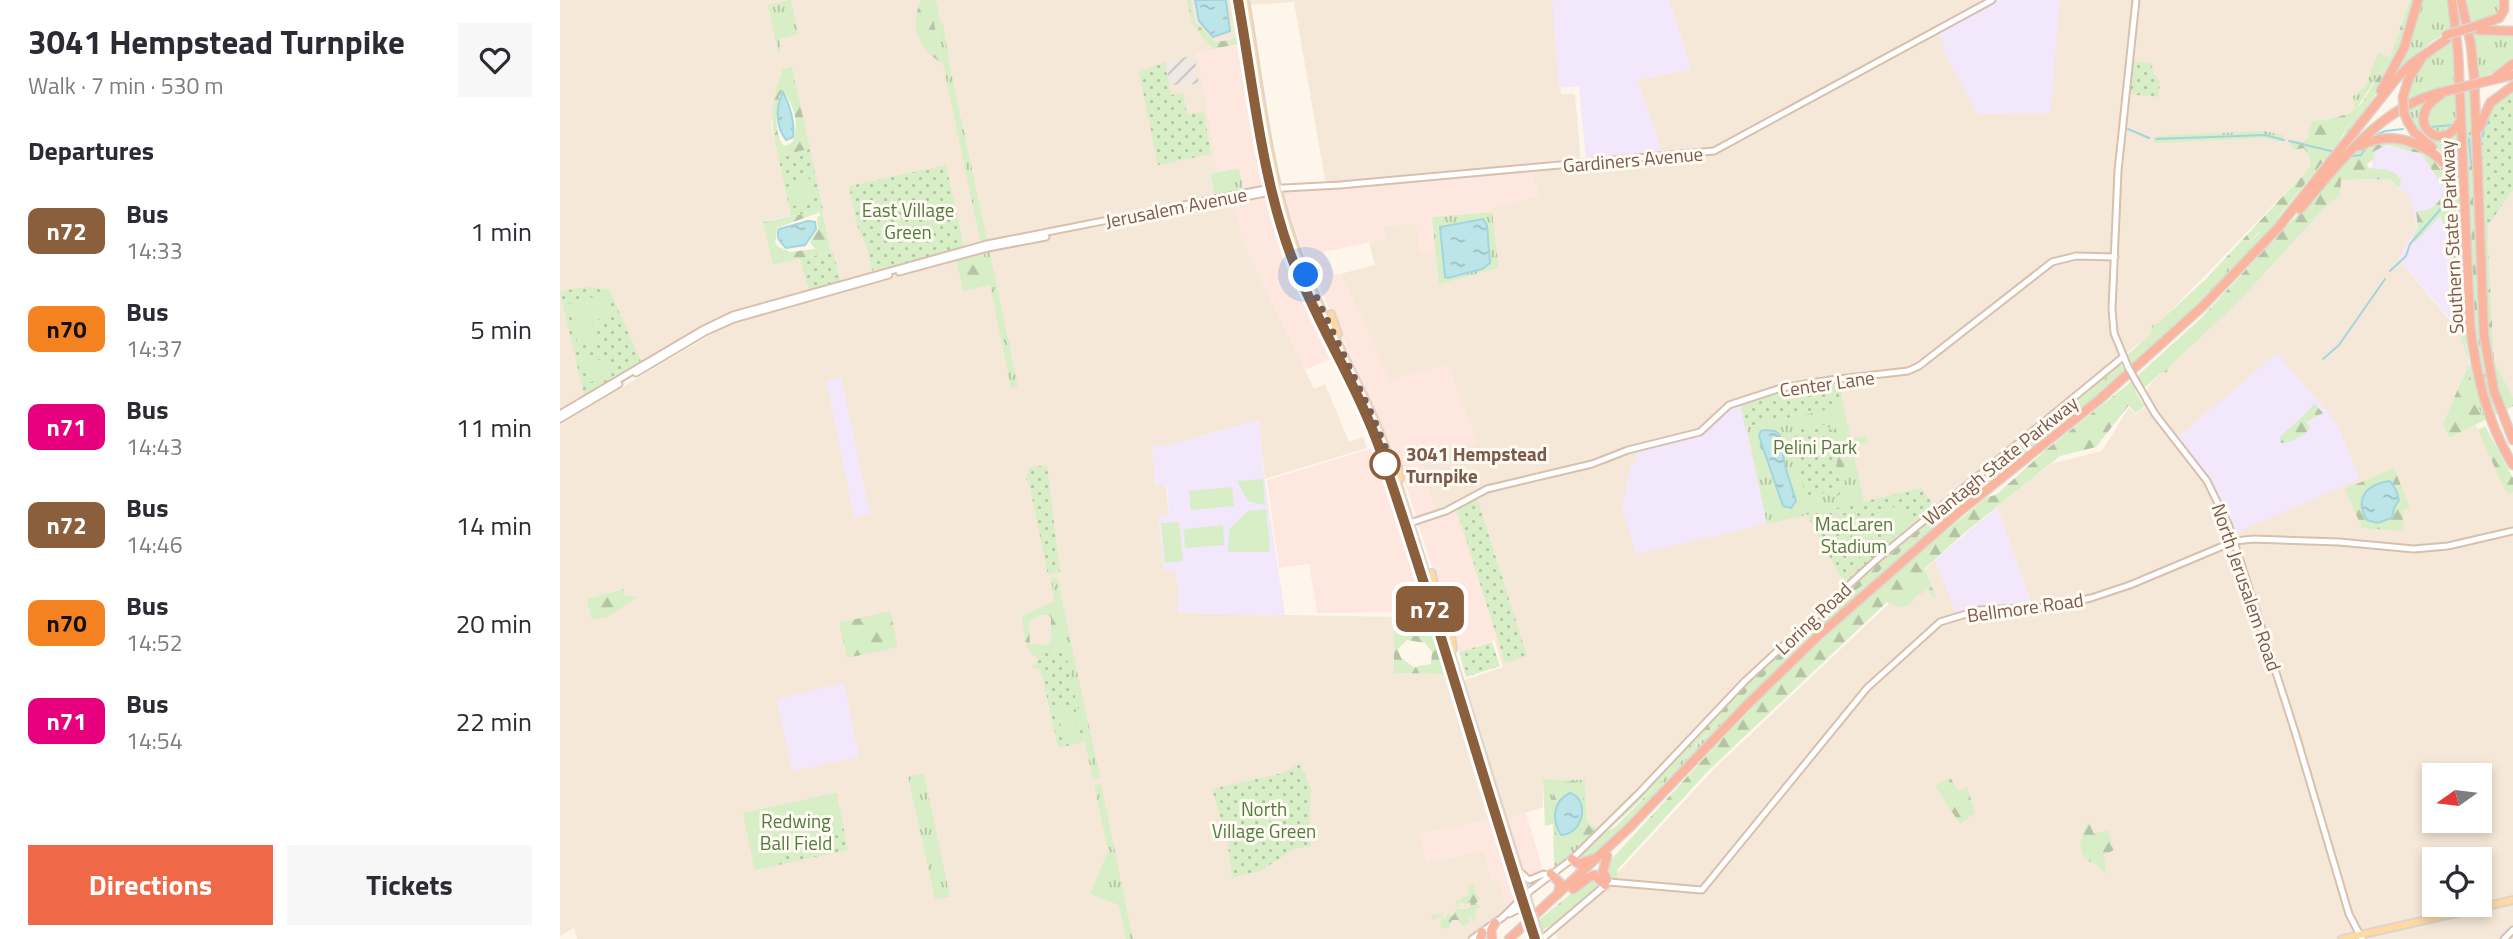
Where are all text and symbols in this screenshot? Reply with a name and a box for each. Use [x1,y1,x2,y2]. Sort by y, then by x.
text: 3041 Hempstead Turnpike [28,17,405,67]
button: heart [458,23,532,97]
text: Walk · 7 min · 530 m [28,68,224,103]
text: Departures [28,131,154,170]
street label: Gardiners Avenue [1562,138,1704,180]
street label: Southern State Parkway [2431,139,2471,335]
street label: Jerusalem Avenue [1103,179,1249,235]
text: Bus [126,194,168,233]
park label: East Village Green [862,195,954,246]
text: 1 min [470,212,532,251]
text: n72 [46,213,87,249]
text: 14:33 [126,233,183,268]
your location [1288,257,1323,292]
text: Bus [126,292,168,331]
text: 5 min [470,310,532,349]
text: n70 [46,311,87,347]
text: 14:37 [126,331,183,366]
street label: Center Lane [1778,362,1876,404]
street label: Wantagh State Parkway [1916,388,2084,532]
text: Bus [126,390,168,429]
text: 11 min [456,408,532,447]
text: n71 [46,409,87,445]
text: 14:43 [126,429,183,464]
park label: Pelini Park [1773,432,1857,461]
place label: 3041 Hempstead Turnpike [1406,439,1547,490]
marker: 3041 Hempstead Turnpike [1370,449,1400,479]
text: Bus [126,488,168,527]
street label: North Jerusalem Road [2205,499,2289,675]
text: 14 min [456,506,532,545]
text: n72 [46,507,87,543]
park label: MacLaren Stadium [1815,509,1893,560]
text: 14:46 [126,527,183,562]
street label: Loring Road [1768,575,1858,661]
street label: Bellmore Road [1965,584,2085,630]
text: Bus [126,586,168,625]
line badge: n72 [1390,586,1470,632]
text: n72 [1410,591,1450,627]
text: 20 min [456,604,532,643]
text: n70 [46,605,87,641]
text: 14:52 [126,625,183,660]
text: Bus [126,684,168,723]
text: 22 min [456,702,532,741]
text: n71 [46,703,87,739]
text: 14:54 [126,723,183,758]
north arrow [2422,763,2492,833]
map controls [2422,763,2492,917]
park label: North Village Green [1212,794,1316,845]
park label: Redwing Ball Field [760,806,832,857]
button: Directions [28,845,273,925]
button: Tickets [287,845,532,925]
button: locate [2422,847,2492,917]

